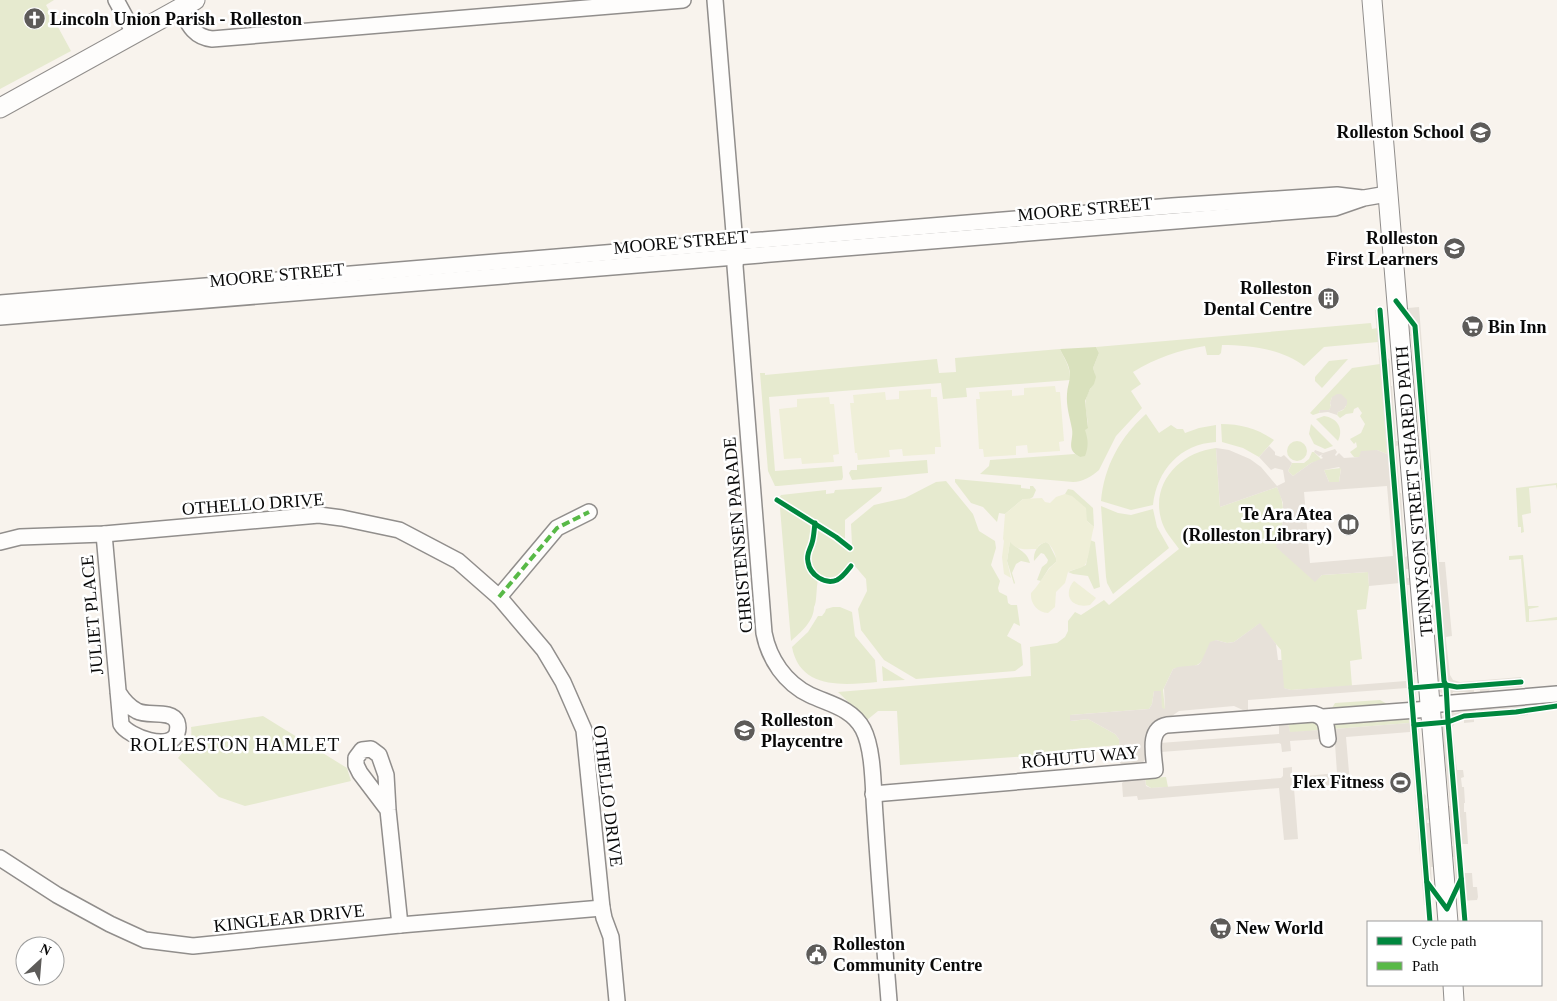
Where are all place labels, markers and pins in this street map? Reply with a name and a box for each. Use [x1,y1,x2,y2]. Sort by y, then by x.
church icon: Lincoln Union Parish - Rolleston [22,7,46,31]
place label: Lincoln Union Parish - Rolleston [50,9,302,29]
school or university icon: Rolleston School [1468,120,1492,144]
place label: Rolleston School [1336,122,1464,142]
place label: Rolleston First Learners [1327,228,1438,269]
school or university icon: Rolleston First Learners [1442,236,1466,260]
place label: Rolleston Dental Centre [1204,278,1312,319]
building icon: Rolleston Dental Centre [1316,286,1340,310]
supermarket icon: Bin Inn [1460,315,1484,339]
place label: Bin Inn [1488,317,1547,337]
place label: Te Ara Atea (Rolleston Library) [1183,504,1332,546]
library icon: Te Ara Atea (Rolleston Library) [1336,512,1360,536]
place label: Rolleston Playcentre [761,710,843,751]
school or university icon: Rolleston Playcentre [733,718,757,742]
sports icon: Flex Fitness [1388,770,1412,794]
place label: Flex Fitness [1293,772,1384,792]
supermarket icon: New World [1208,916,1232,940]
place label: New World [1236,918,1323,938]
place label: Rolleston Community Centre [833,934,982,975]
public building icon: Rolleston Community Centre [805,942,829,966]

